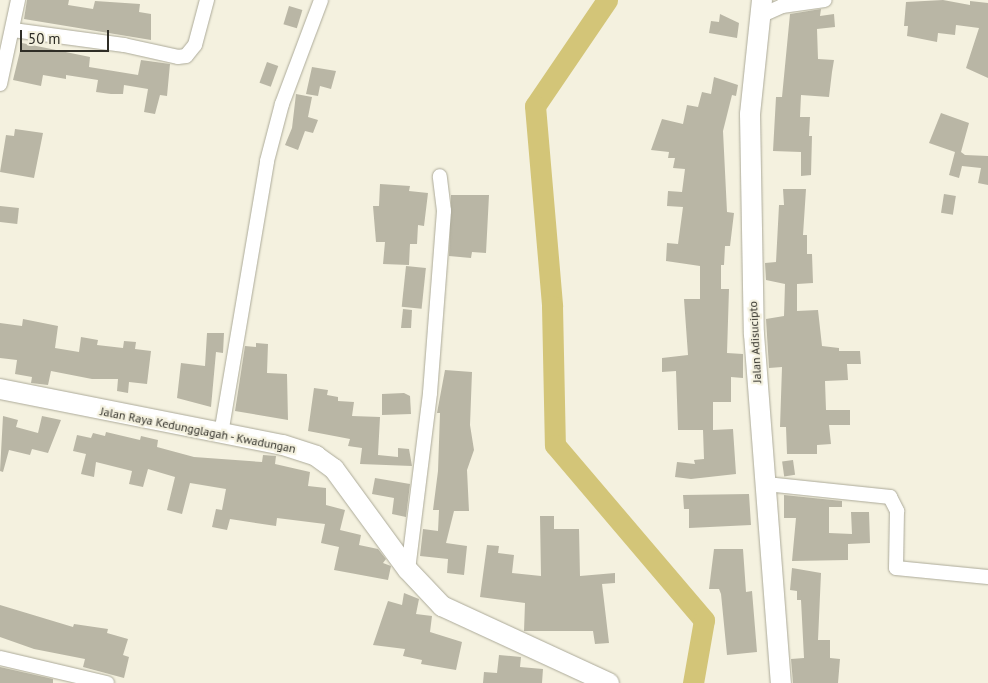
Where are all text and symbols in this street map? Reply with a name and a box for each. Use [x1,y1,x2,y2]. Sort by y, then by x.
scale bar [22,20,111,52]
text: 50 m [28,29,61,48]
street label: Jalan Adisucipto [746,300,764,384]
street label: Jalan Raya Kedungglagah - Kwadungan [98,404,298,456]

